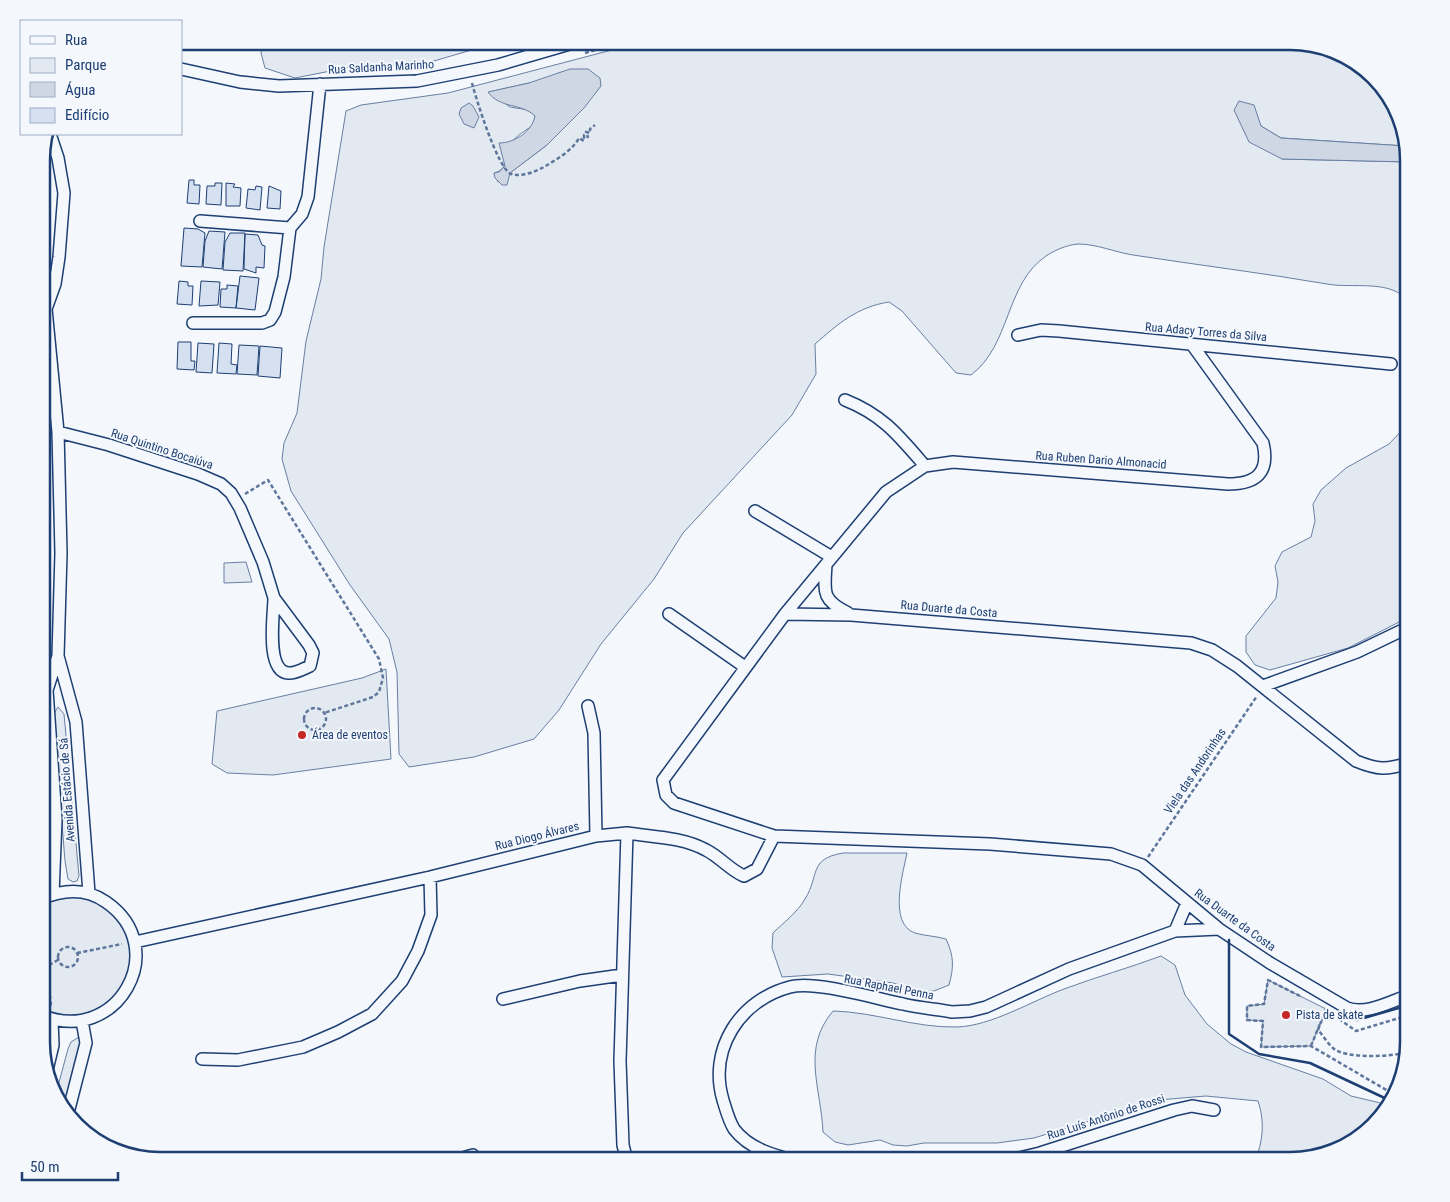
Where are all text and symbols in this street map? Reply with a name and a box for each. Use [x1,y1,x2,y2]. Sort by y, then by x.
legend [20,20,182,135]
text: Rua [65,31,87,49]
text: Parque [65,56,107,74]
street label: Rua Saldanha Marinho [328,57,434,77]
text: Água [65,81,95,99]
text: Edifício [65,106,109,124]
street label: Rua Adacy Torres da Silva [1145,320,1268,344]
street label: Rua Quintino Bocaiúva [109,426,215,472]
street label: Rua Ruben Dario Almonacid [1035,448,1167,472]
street label: Rua Duarte da Costa [900,598,998,620]
street label: Viela das Andorinhas [1161,726,1229,816]
place label: Área de eventos [312,727,388,742]
marker: Área de eventos [296,729,308,741]
street label: Avenida Estácio de Sá [56,737,78,843]
street label: Rua Diogo Álvares [493,818,580,853]
street label: Rua Duarte da Costa [1192,886,1279,954]
street label: Rua Raphael Penna [843,971,935,1003]
place label: Pista de skate [1296,1008,1363,1022]
marker: Pista de skate [1280,1009,1292,1021]
street label: Rua Luís Antônio de Rossi [1045,1091,1167,1143]
scale bar [22,1150,119,1182]
text: 50 m [30,1158,60,1176]

